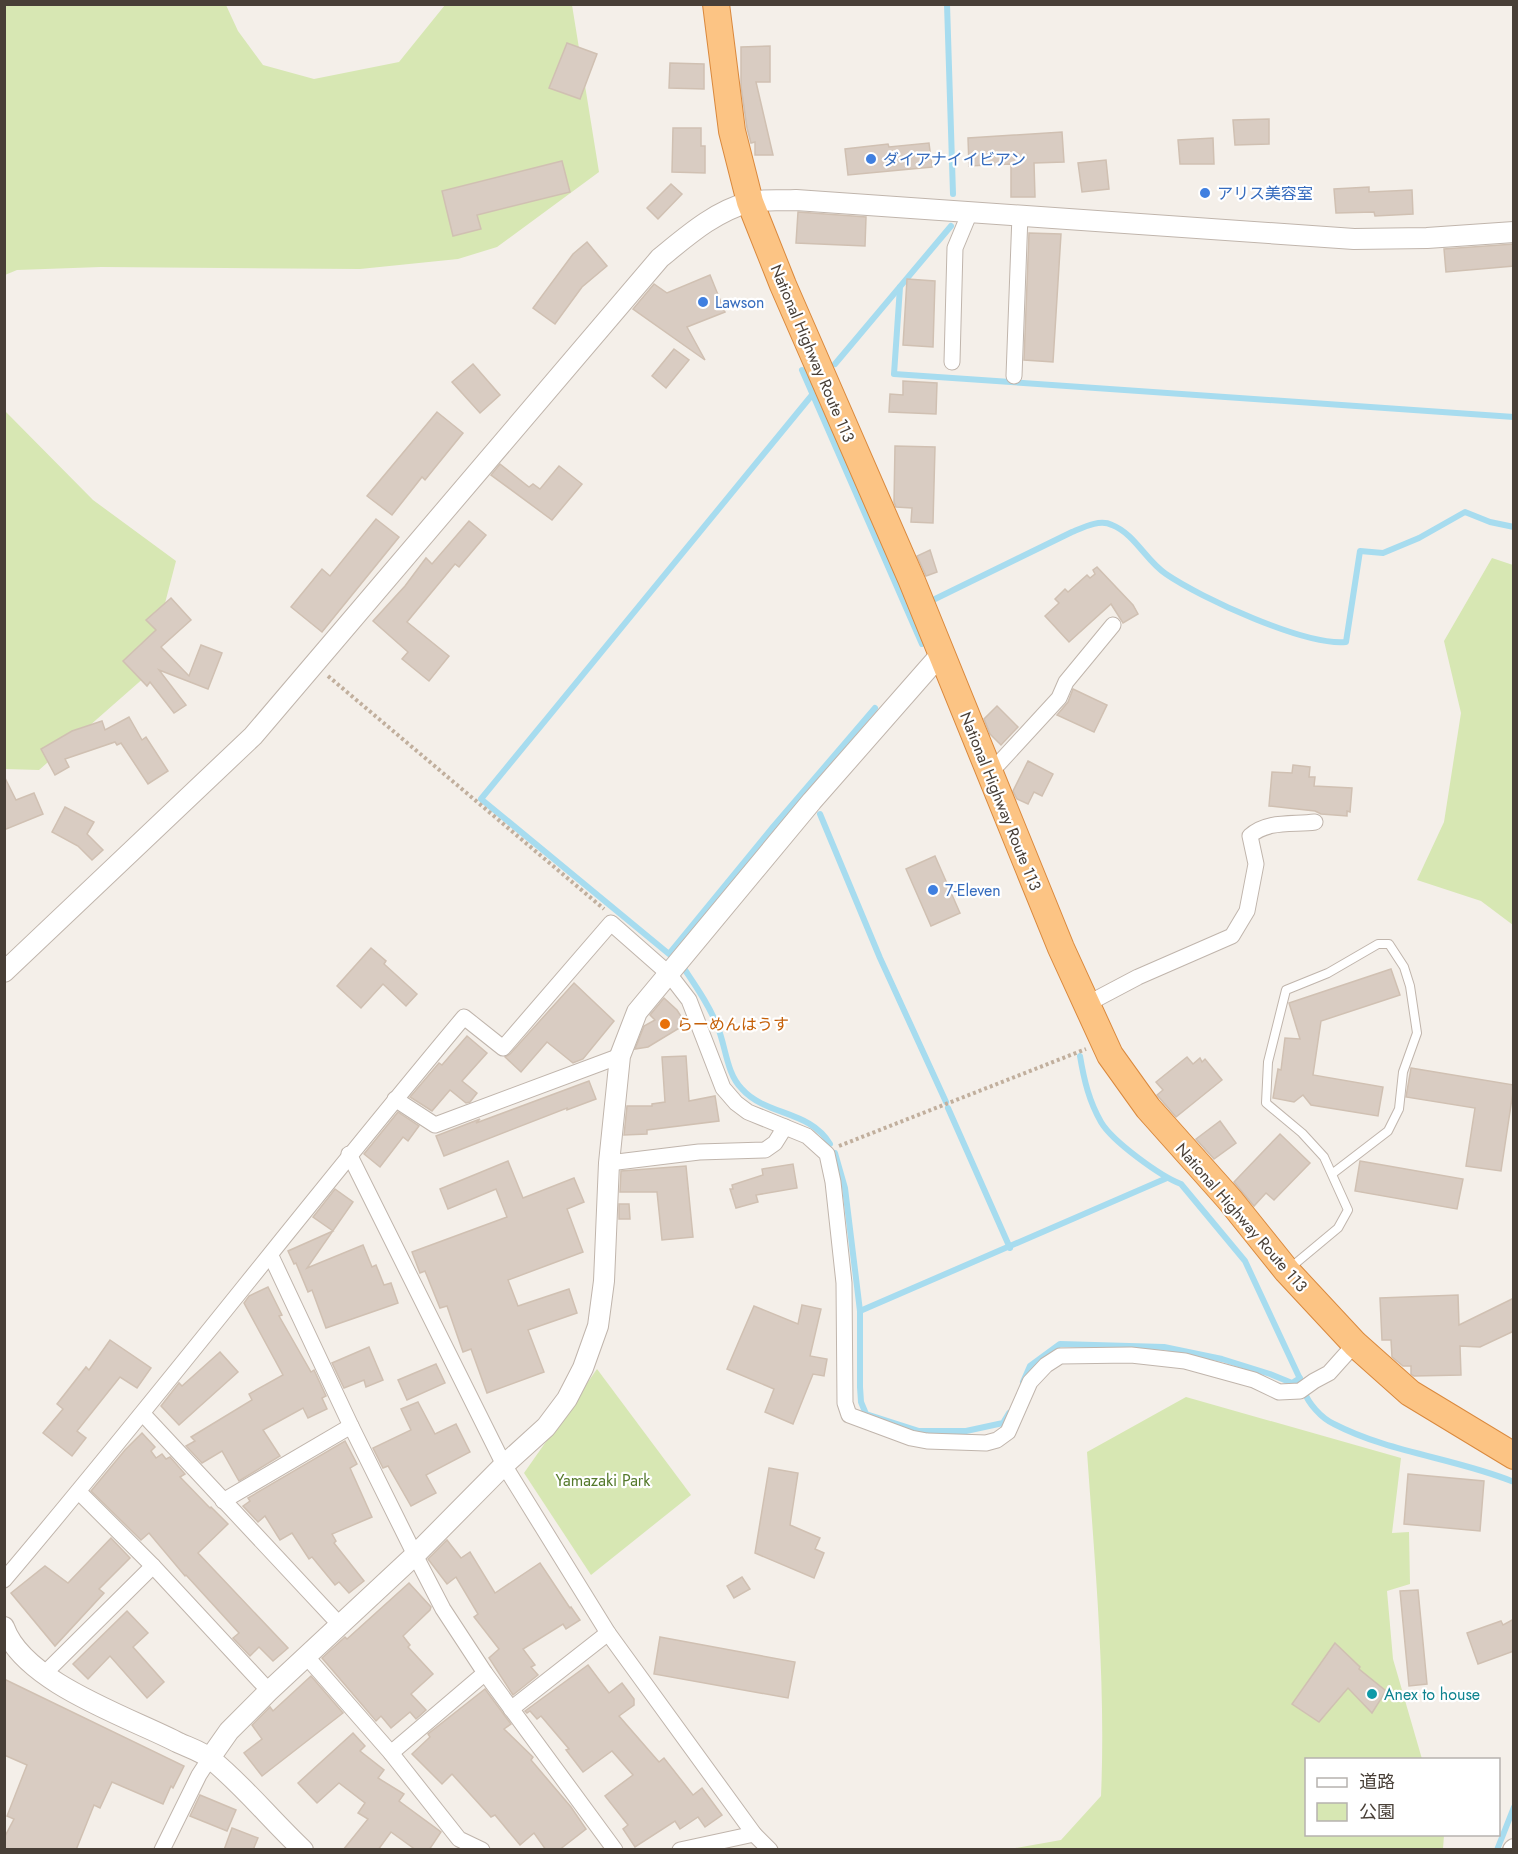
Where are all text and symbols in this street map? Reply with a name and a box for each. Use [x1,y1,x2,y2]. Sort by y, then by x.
place label: ダイアナイイビアン [883,148,1026,171]
marker: ダイアナイイビアン [864,152,878,166]
place label: アリス美容室 [1217,182,1313,205]
marker: アリス美容室 [1198,186,1212,200]
street label: National Highway Route 113 [765,261,861,446]
place label: Lawson [715,291,764,314]
marker: Lawson [696,295,710,309]
street label: National Highway Route 113 [954,708,1047,894]
place label: 7-Eleven [945,879,1001,902]
marker: 7-Eleven [926,883,940,897]
place label: らーめんはうす [677,1013,789,1036]
marker: らーめんはうす [658,1017,672,1031]
street label: National Highway Route 113 [1170,1138,1313,1297]
park label: Yamazaki Park [556,1469,651,1492]
place label: Anex to house [1384,1683,1480,1706]
marker: Anex to house [1365,1687,1379,1701]
legend [1305,1758,1500,1836]
text: 道路 [1359,1769,1395,1795]
text: 公園 [1359,1799,1395,1825]

